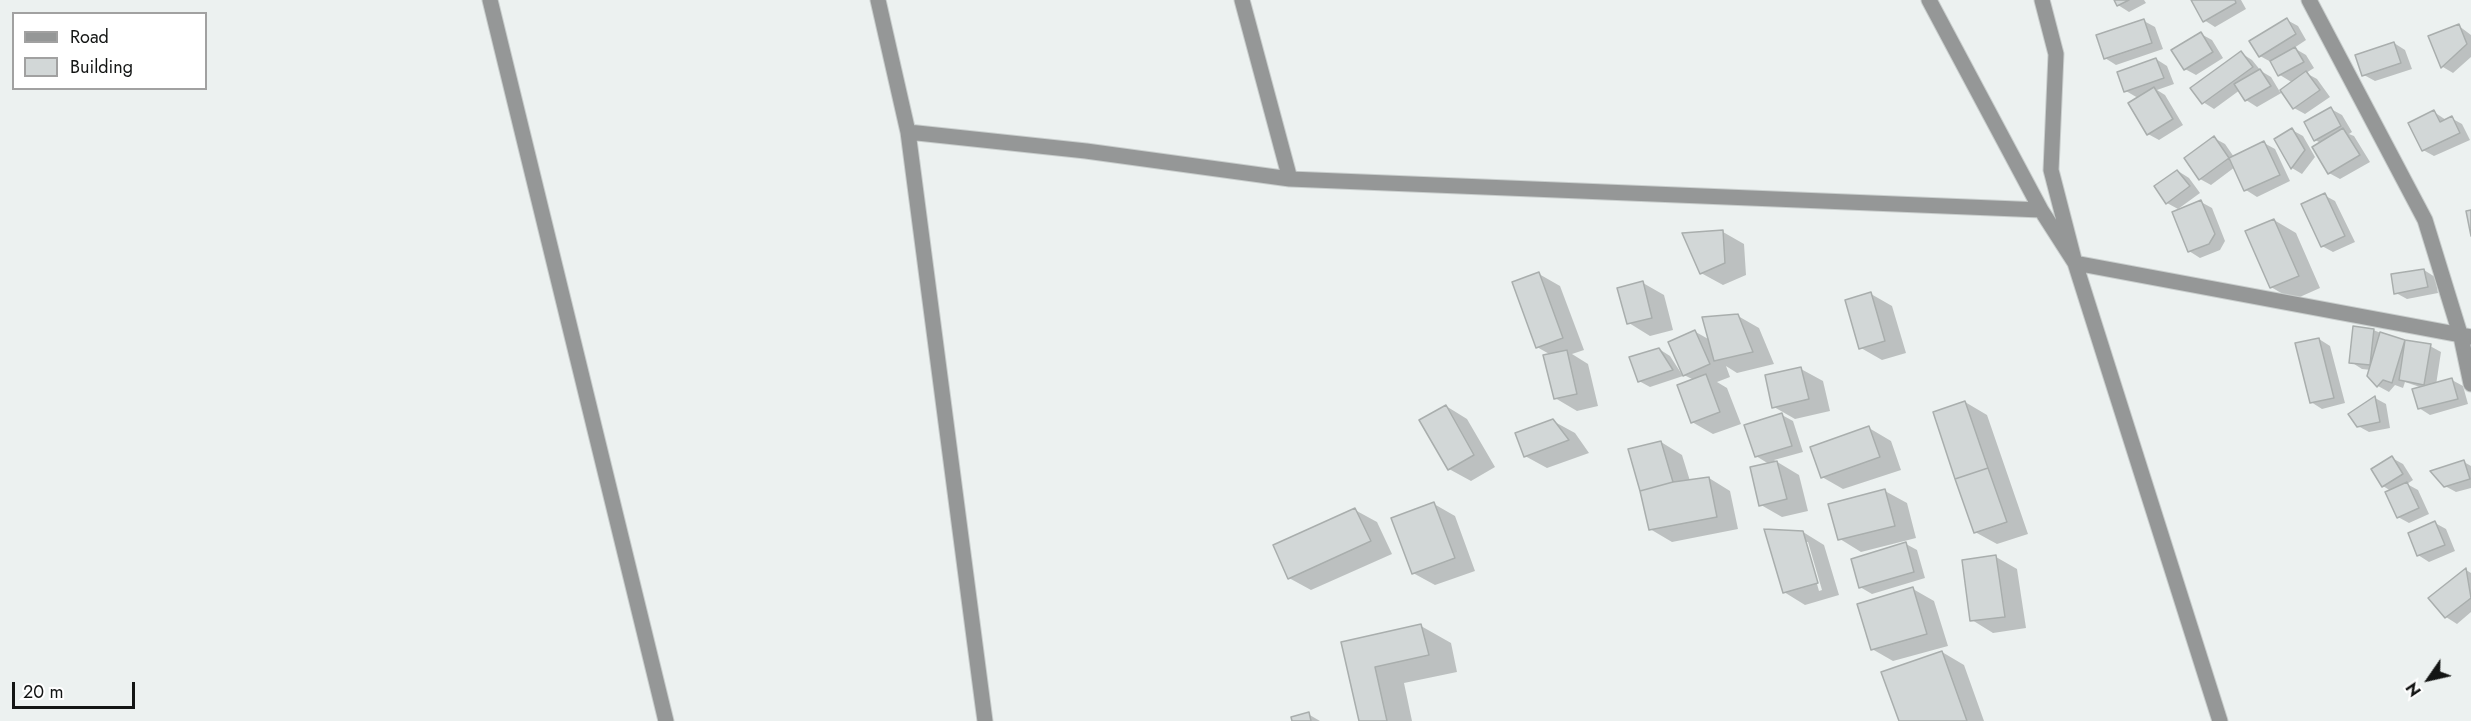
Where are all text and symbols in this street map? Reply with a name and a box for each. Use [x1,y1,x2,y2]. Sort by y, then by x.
legend [12,12,207,90]
text: Road [70,24,109,50]
text: Building [70,54,133,80]
north arrow [2399,649,2459,709]
scale bar [15,670,138,708]
text: N [2401,678,2427,701]
text: 20 m [23,679,63,705]

